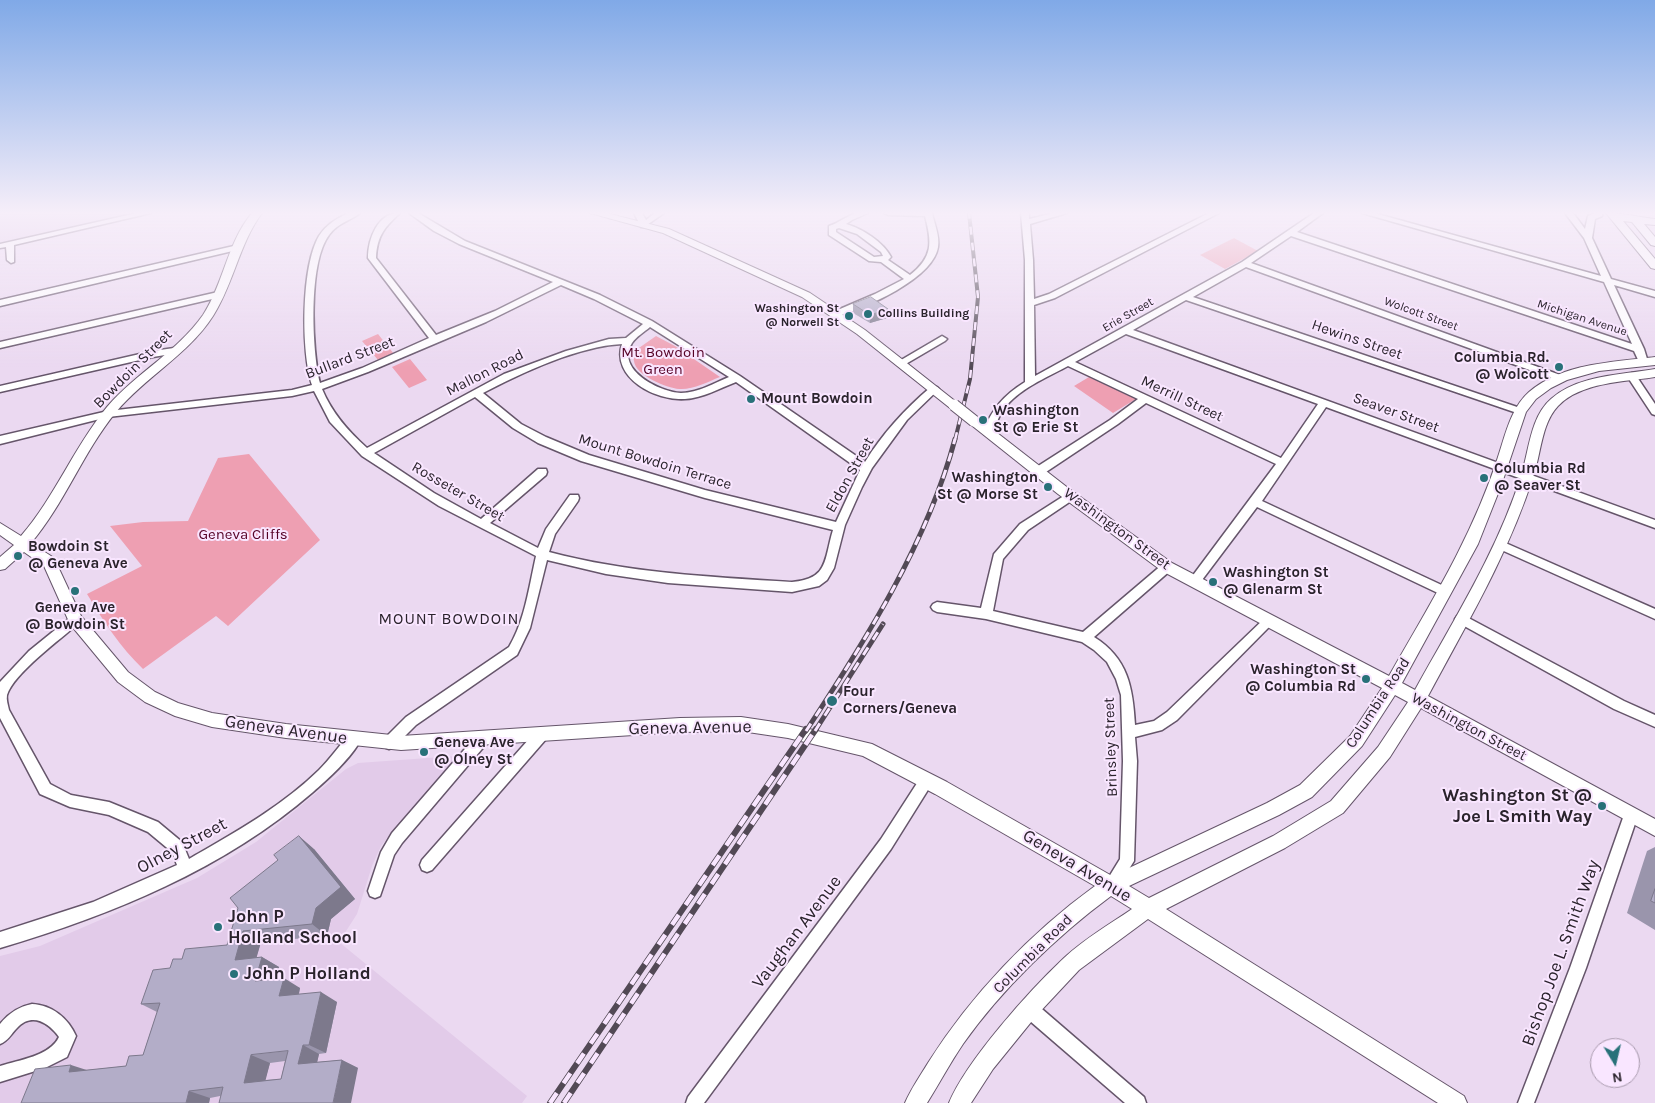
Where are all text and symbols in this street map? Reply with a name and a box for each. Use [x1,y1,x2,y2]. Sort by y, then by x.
street label: Wolcott Street [1382,294,1460,334]
street label: Erie Street [1100,295,1156,335]
street label: Michigan Avenue [1535,297,1629,339]
place label: Washington St @ Norwell St [754,302,839,330]
place label: Collins Building [878,307,969,321]
marker: Collins Building [862,308,874,320]
marker: Washington St @ Norwell St [843,310,855,322]
street label: Hewins Street [1309,316,1405,364]
street label: Bowdoin Street [90,326,176,412]
street label: Bullard Street [303,333,397,383]
park label: Mt. Bowdoin Green [621,344,705,379]
street label: Mallon Road [443,346,527,400]
place label: Columbia Rd. @ Wolcott [1454,349,1549,384]
marker: Columbia Rd. @ Wolcott [1553,361,1565,373]
street label: Merrill Street [1138,372,1226,426]
street label: Seaver Street [1350,389,1442,437]
place label: Mount Bowdoin [761,390,873,408]
marker: Mount Bowdoin [745,393,757,405]
place label: Washington St @ Erie St [993,402,1079,437]
marker: Washington St @ Erie St [977,414,989,426]
street label: Mount Bowdoin Terrace [576,430,734,494]
street label: Eldon Street [822,434,878,516]
street label: Rosseter Street [408,458,508,526]
place label: Columbia Rd @ Seaver St [1494,460,1586,495]
place label: Washington St @ Morse St [937,469,1038,504]
marker: Columbia Rd @ Seaver St [1478,472,1490,484]
marker: Washington St @ Morse St [1042,481,1054,493]
street label: Washington Street [1060,484,1174,574]
park label: Geneva Cliffs [198,526,288,544]
place label: Bowdoin St @ Geneva Ave [28,538,128,573]
marker: Bowdoin St @ Geneva Ave [12,550,24,562]
place label: Washington St @ Glenarm St [1223,564,1329,599]
marker: Washington St @ Glenarm St [1207,576,1219,588]
marker: Geneva Ave @ Bowdoin St [69,585,81,597]
place label: Geneva Ave @ Bowdoin St [25,599,125,634]
district label: MOUNT BOWDOIN [377,609,521,629]
street label: Columbia Road [1342,654,1414,752]
place label: Washington St @ Columbia Rd [1245,661,1356,696]
marker: Washington St @ Columbia Rd [1360,673,1372,685]
place label: Four Corners/Geneva [843,683,957,718]
street label: Washington Street [1408,689,1530,765]
marker: Four Corners/Geneva [825,694,839,708]
street label: Brinsley Street [1100,697,1122,797]
street label: Geneva Avenue [223,711,349,749]
street label: Geneva Avenue [628,716,752,740]
place label: Geneva Ave @ Olney St [434,734,515,769]
marker: Geneva Ave @ Olney St [418,746,430,758]
place label: Washington St @ Joe L Smith Way [1442,785,1592,828]
marker: Washington St @ Joe L Smith Way [1596,800,1608,812]
street label: Olney Street [133,813,231,879]
street label: Geneva Avenue [1019,825,1135,907]
street label: Bishop Joe L. Smith Way [1517,857,1605,1049]
street label: Vaughan Avenue [748,871,846,993]
place label: John P Holland School [228,906,357,949]
street label: Columbia Road [990,911,1076,997]
marker: John P Holland School [212,921,224,933]
place label: John P Holland [244,963,371,985]
marker: John P Holland [228,968,240,980]
north arrow [1590,1038,1640,1088]
text: N [1611,1068,1624,1087]

